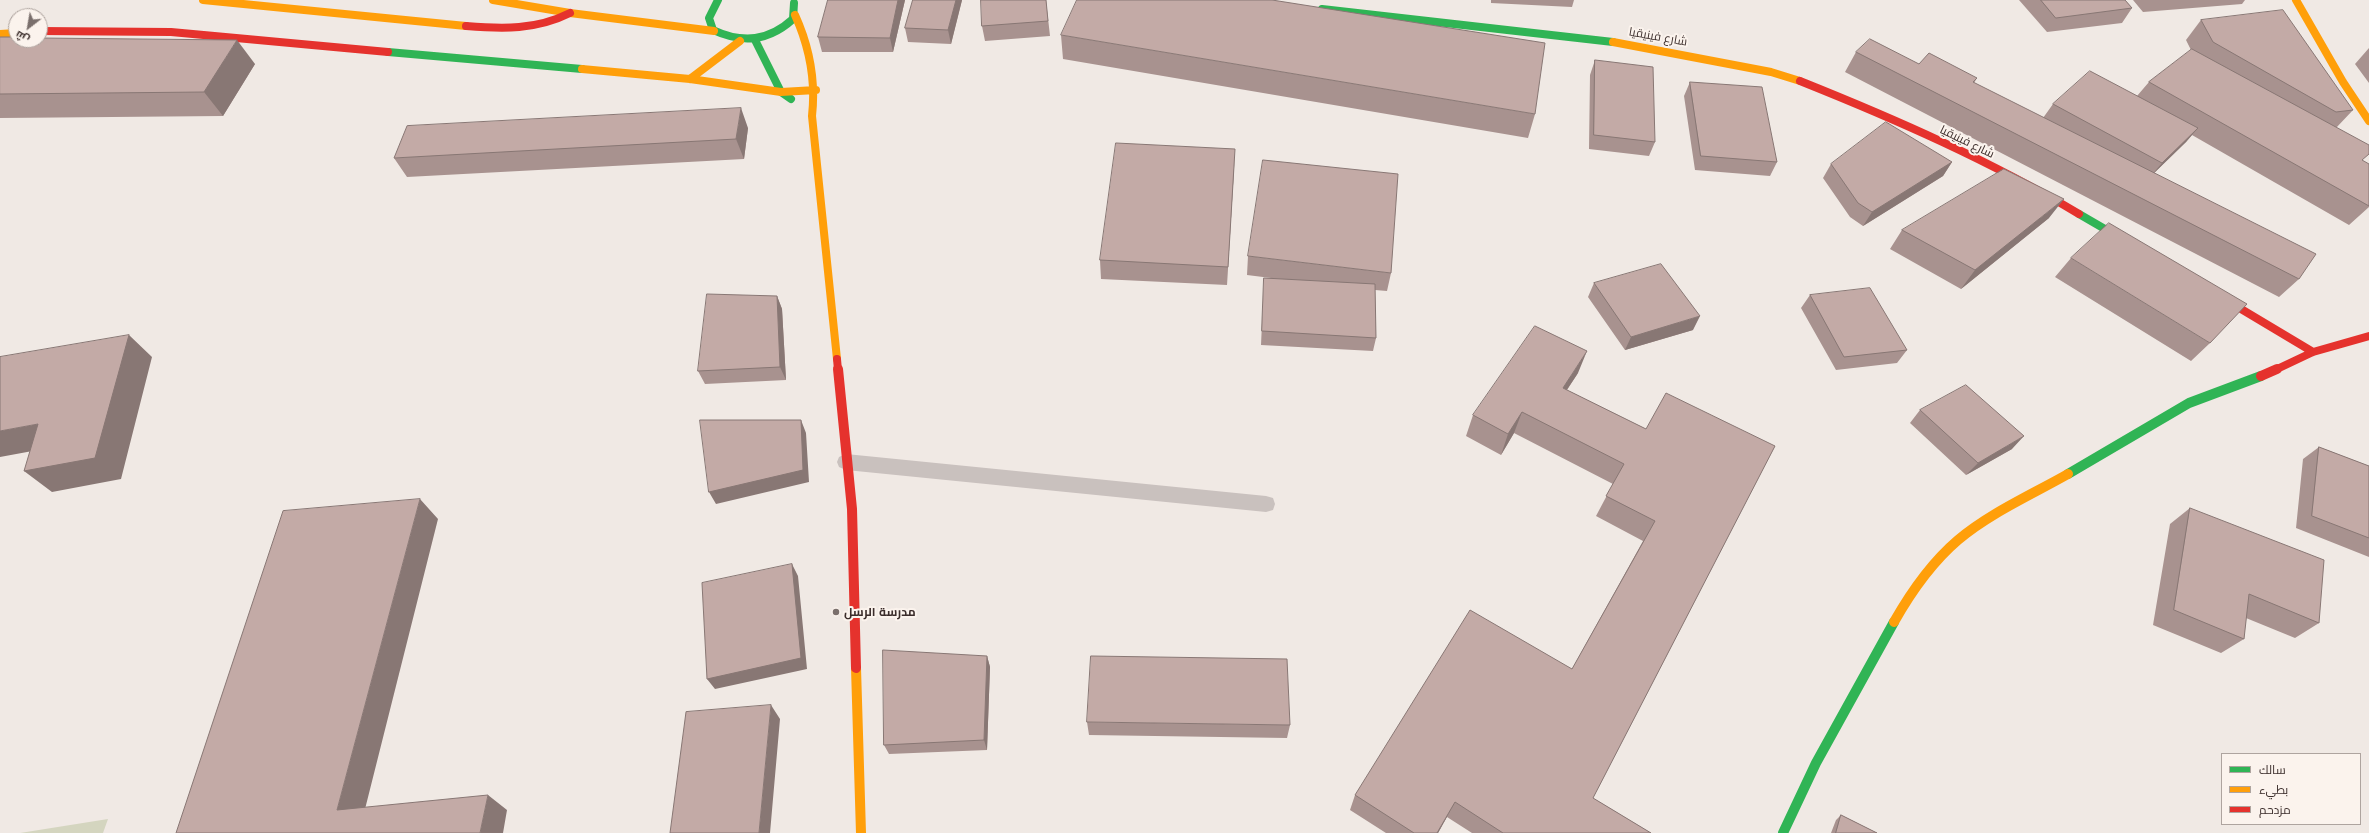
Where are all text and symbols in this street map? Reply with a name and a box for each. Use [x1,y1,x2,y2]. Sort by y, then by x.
north arrow [8,8,48,48]
street label: شارع فينيقيا [1628,25,1688,49]
text: ش [13,28,32,47]
street label: شارع فينيقيا [1937,123,1997,161]
place label: مدرسة الرسل [844,605,916,619]
marker: مدرسة الرسل [831,607,841,617]
legend [2221,753,2361,825]
text: سالك [2259,762,2286,777]
text: بطيء [2259,782,2288,797]
text: مزدحم [2259,802,2291,817]

